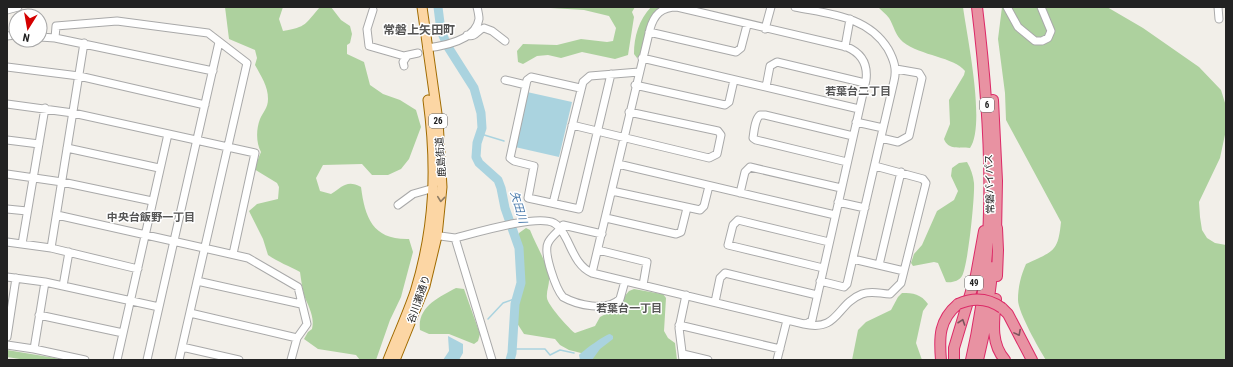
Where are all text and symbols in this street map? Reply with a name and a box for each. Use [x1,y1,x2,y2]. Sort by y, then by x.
north arrow [8,8,48,48]
district label: 常磐上矢田町 [383,23,455,37]
text: N [21,30,31,44]
district label: 若葉台二丁目 [825,85,891,98]
road number: 6 [980,98,994,112]
road number: 26 [429,114,447,128]
street label: 鹿島街道 [434,137,447,177]
street label: 常磐バイパス [983,154,996,214]
water label: 矢田川 [508,189,530,226]
one-way arrow [437,196,446,202]
district label: 中央台飯野一丁目 [107,211,195,224]
street label: 谷川瀬通り [405,274,432,325]
road number: 49 [965,276,983,290]
district label: 若葉台一丁目 [596,302,662,315]
one-way arrow [957,319,966,326]
one-way arrow [1013,329,1021,337]

